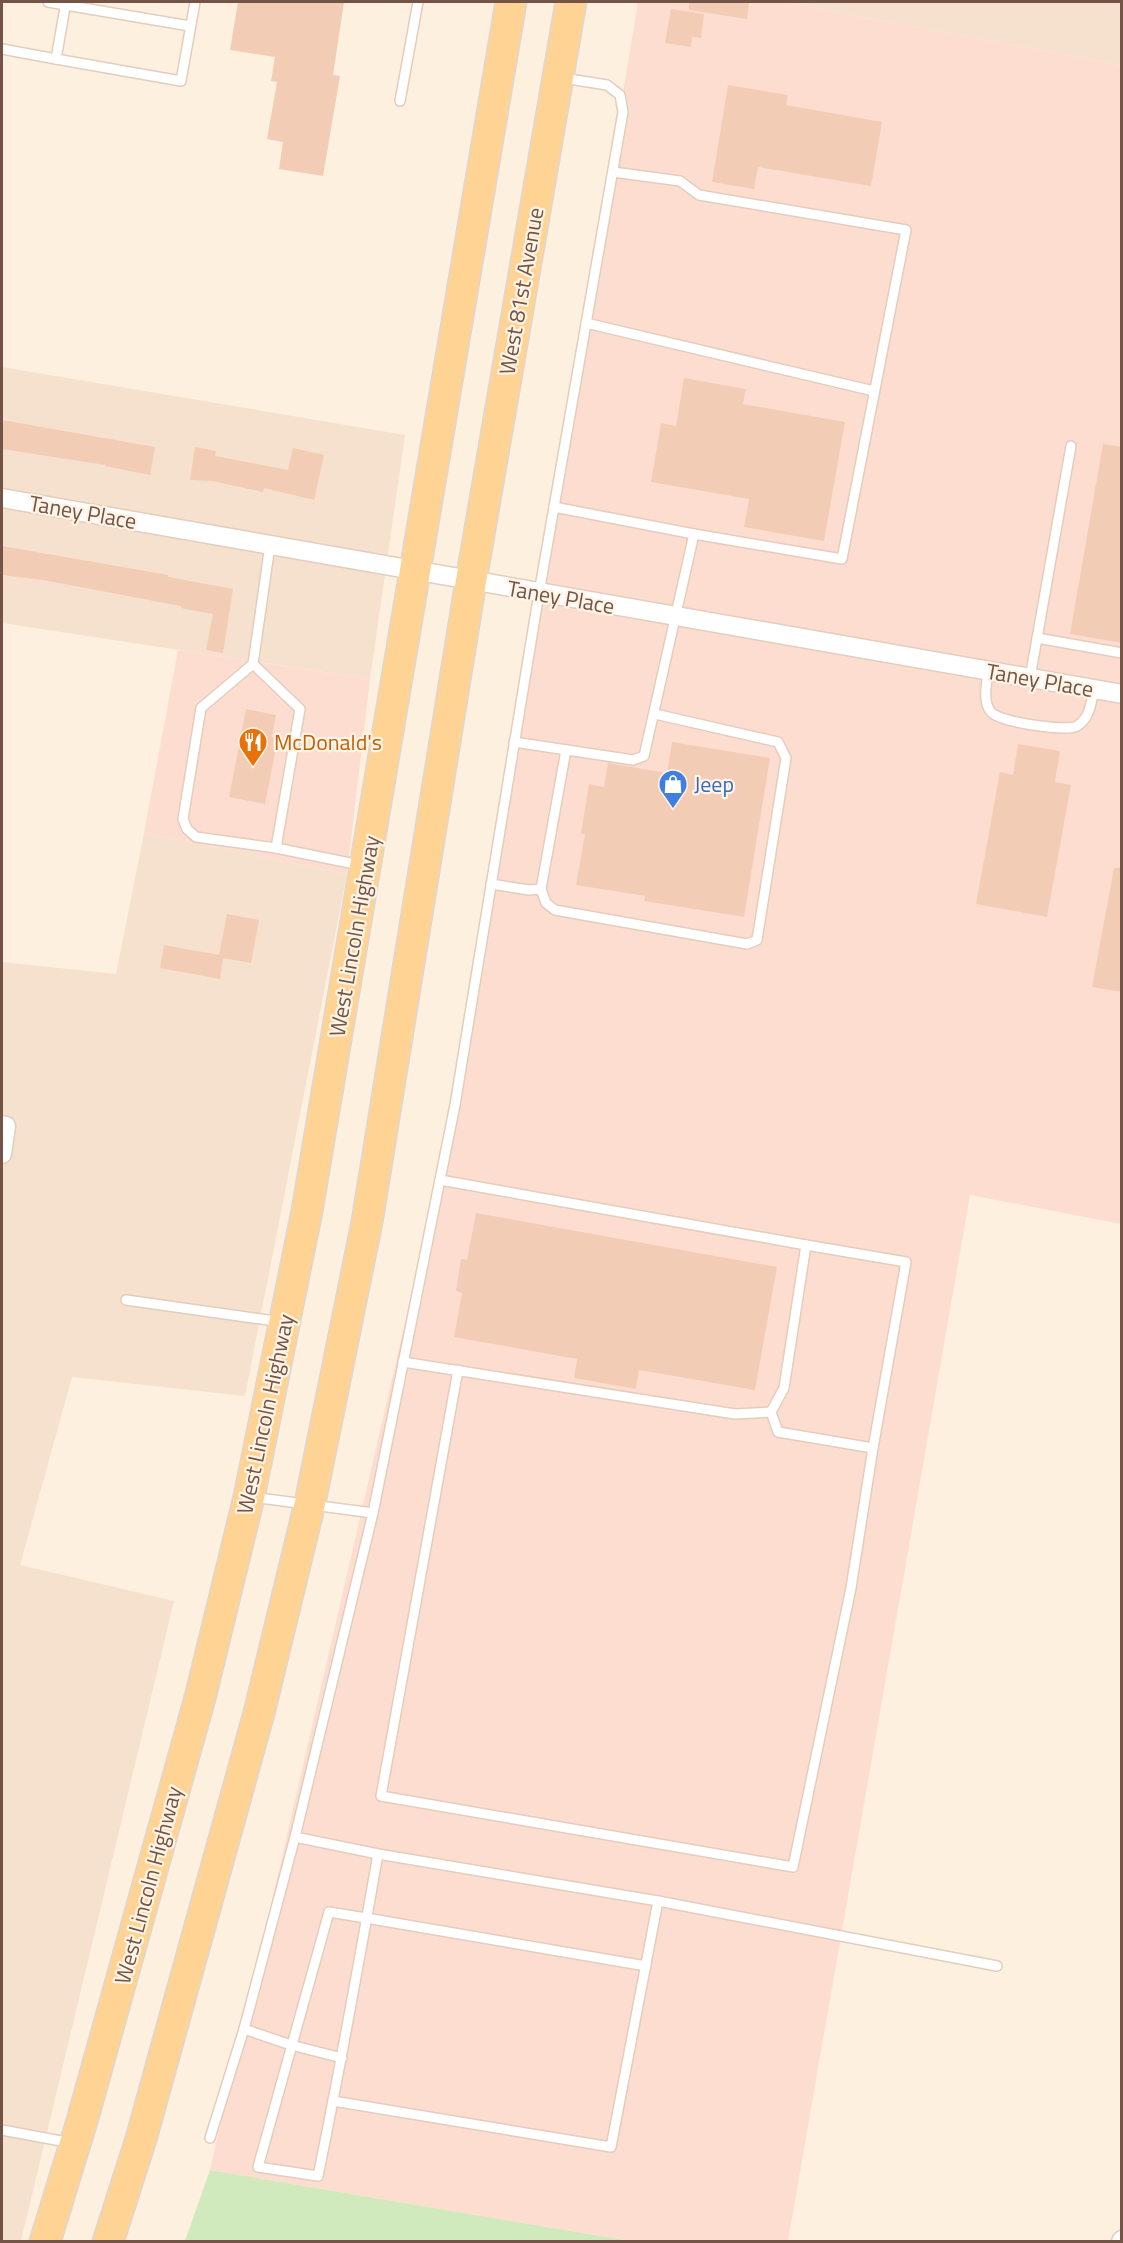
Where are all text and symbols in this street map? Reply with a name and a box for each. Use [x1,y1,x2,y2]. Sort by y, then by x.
street label: West 81st Avenue [490,205,552,377]
street label: Taney Place [27,486,139,538]
street label: Taney Place [505,571,617,623]
street label: Taney Place [984,654,1096,706]
place label: McDonald's [274,725,382,759]
restaurant icon: McDonald's [237,726,269,768]
place label: Jeep [694,767,734,801]
shop icon: Jeep [657,768,689,810]
street label: West Lincoln Highway [320,832,389,1039]
street label: West Lincoln Highway [227,1310,303,1517]
street label: West Lincoln Highway [105,1782,191,1988]

